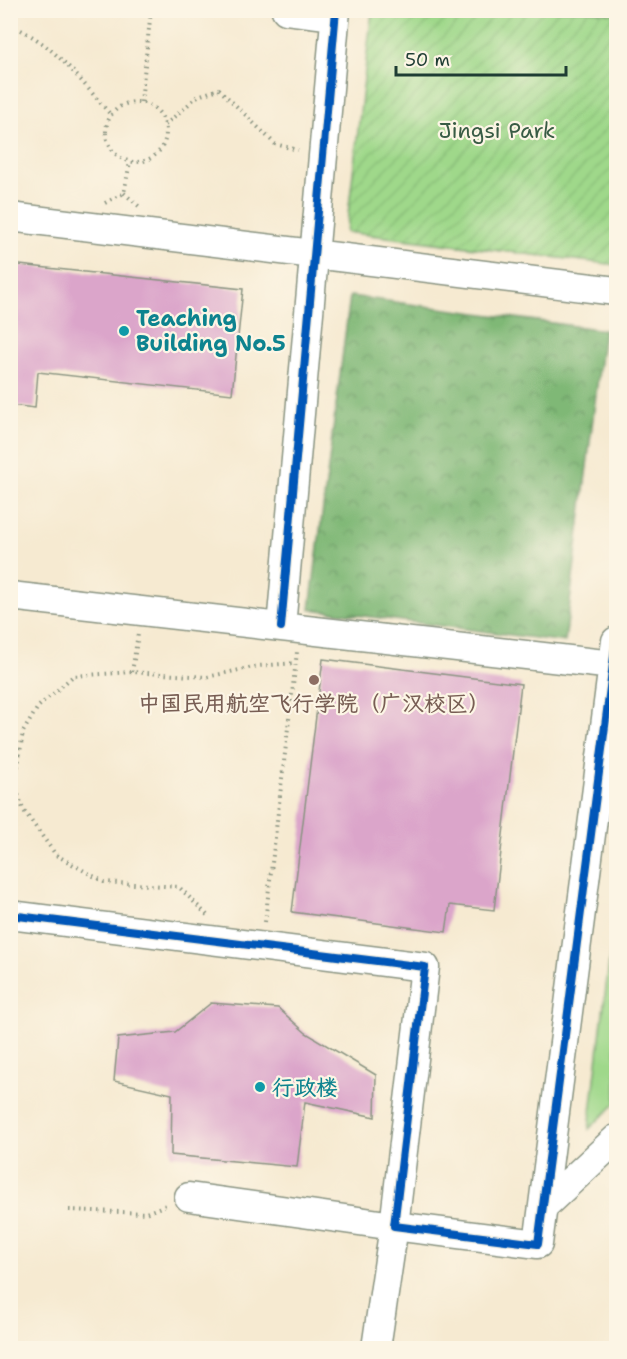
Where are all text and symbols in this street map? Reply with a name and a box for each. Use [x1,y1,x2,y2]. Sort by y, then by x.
scale bar [396,39,566,77]
text: 50 m [405,48,450,72]
park label: Jingsi Park [438,116,556,145]
place label: Teaching Building No.5 [136,304,286,358]
marker: Teaching Building No.5 [117,324,131,338]
marker: 中国民用航空飞行学院（广汉校区） [307,673,321,687]
place label: 中国民用航空飞行学院（广汉校区） [138,689,490,718]
place label: 行政楼 [272,1073,338,1102]
marker: 行政楼 [253,1080,267,1094]

